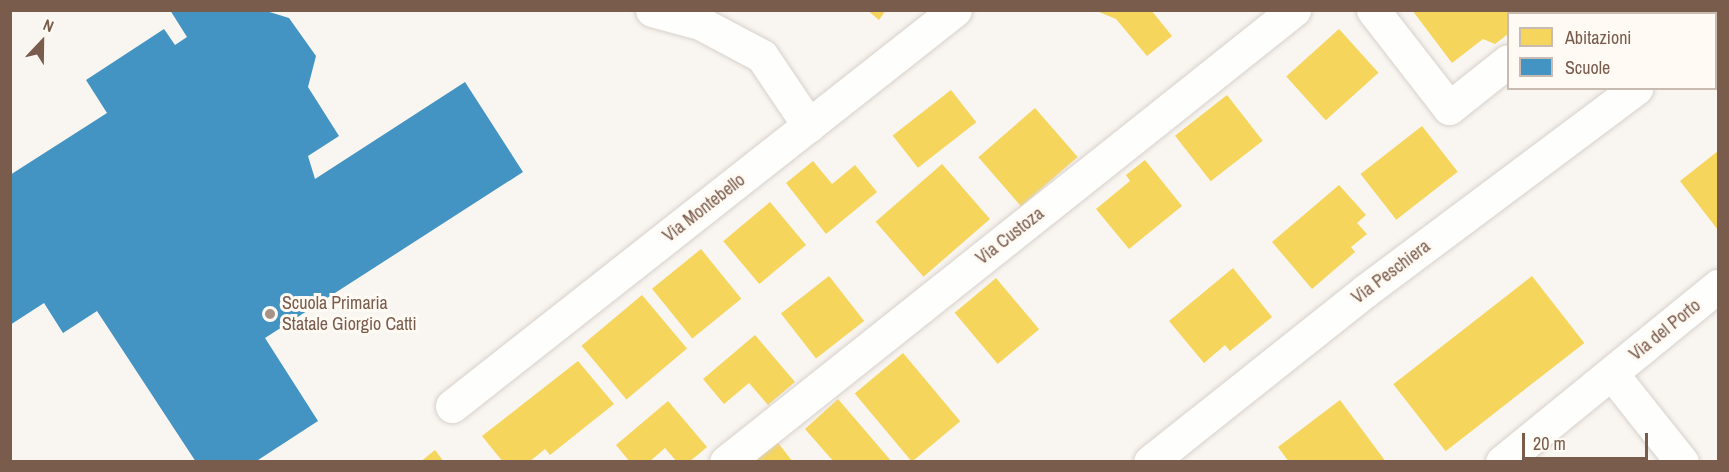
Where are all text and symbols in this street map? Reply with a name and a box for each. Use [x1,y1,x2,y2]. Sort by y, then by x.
north arrow [12,12,72,72]
legend [1507,12,1717,90]
text: N [40,13,57,37]
text: Abitazioni [1565,25,1631,50]
text: Scuole [1565,55,1610,80]
street label: Via Montebello [659,169,749,247]
street label: Via Custoza [972,203,1048,269]
street label: Via Peschiera [1348,236,1434,308]
place label: Scuola Primaria Statale Giorgio Catti [282,293,417,336]
street label: Via del Porto [1625,295,1705,365]
marker: Scuola Primaria Statale Giorgio Catti [263,307,277,321]
scale bar [1525,421,1651,459]
text: 20 m [1533,431,1566,456]

